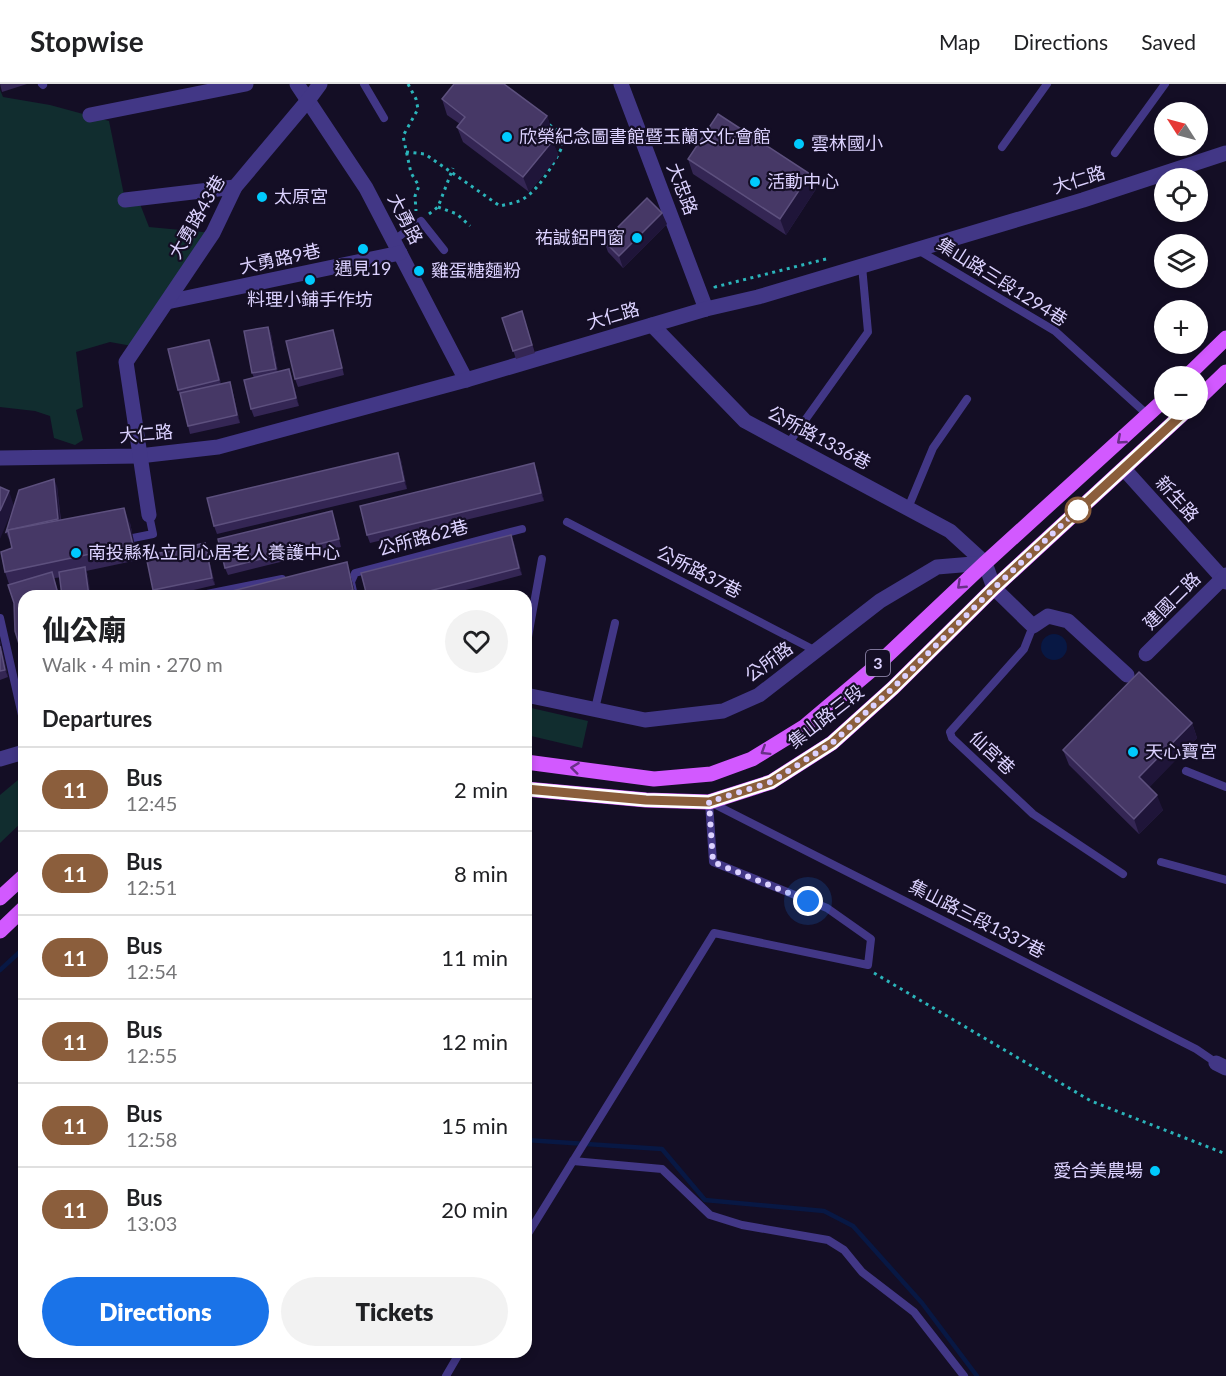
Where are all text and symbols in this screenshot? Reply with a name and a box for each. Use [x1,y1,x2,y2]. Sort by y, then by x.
text: Stopwise [30,24,144,58]
text: Map [939,29,980,54]
text: Directions [1013,29,1108,54]
text: Saved [1141,29,1196,54]
north arrow [1154,102,1208,156]
map controls [1154,102,1208,420]
place label: 欣榮紀念圖書館暨玉蘭文化會館 [519,125,771,147]
marker: 欣榮紀念圖書館暨玉蘭文化會館 [500,130,514,144]
place label: 雲林國小 [811,132,883,154]
marker: 雲林國小 [792,137,806,151]
street label: 大忠路 [663,159,703,218]
street label: 大仁路 [1050,161,1108,197]
button: locate [1154,168,1208,222]
place label: 活動中心 [767,170,839,192]
street label: 大勇路43巷 [163,171,229,262]
marker: 活動中心 [748,175,762,189]
place label: 太原宮 [274,185,328,207]
street label: 大勇路 [384,189,428,248]
marker: 太原宮 [255,190,269,204]
place label: 祐誠鋁門窗 [535,226,625,248]
marker: 祐誠鋁門窗 [630,231,644,245]
street label: 集山路三段1294巷 [933,232,1072,330]
button: layers [1154,234,1208,288]
street label: 大勇路9巷 [237,239,322,277]
marker: 遇見19 [356,242,370,256]
place label: 遇見19 [335,257,391,279]
place label: 雞蛋糖麵粉 [431,259,521,281]
marker: 雞蛋糖麵粉 [412,264,426,278]
marker: 料理小鋪手作坊 [303,273,317,287]
place label: 料理小鋪手作坊 [247,288,373,310]
street label: 大仁路 [584,297,642,333]
button: + [1154,300,1208,354]
button: − [1154,366,1208,420]
street label: 公所路1336巷 [764,401,875,474]
street label: 大仁路 [118,420,174,446]
one-way arrow [1117,433,1128,444]
street label: 新生路 [1152,471,1204,526]
unlabelled marker [1065,497,1091,523]
street label: 公所路62巷 [375,514,470,560]
street label: 公所路37巷 [653,540,746,602]
place label: 南投縣私立同心居老人養護中心 [88,541,340,563]
marker: 南投縣私立同心居老人養護中心 [69,546,83,560]
street label: 建國二路 [1138,567,1205,634]
one-way arrow [958,578,968,589]
button: heart [445,610,508,673]
text: 仙公廟 [42,612,126,646]
street label: 公所路 [740,636,797,686]
road number: 3 [866,650,890,676]
text: Walk · 4 min · 270 m [42,652,223,676]
street label: 集山路三段 [783,680,868,753]
text: Departures [42,705,152,732]
street label: 仙宮巷 [965,726,1020,779]
place label: 天心寶宮 [1145,740,1217,762]
one-way arrow [760,744,771,755]
marker: 天心寶宮 [1126,745,1140,759]
one-way arrow [571,763,580,775]
text: Bus [126,764,162,791]
text: 2 min [454,776,508,803]
text: 11 [63,777,87,802]
text: 12:45 [126,791,177,815]
text: Bus [126,848,162,875]
text: 8 min [454,860,508,887]
text: 11 [63,861,87,886]
street label: 集山路三段1337巷 [906,874,1049,962]
text: 12:51 [126,875,177,899]
your location [793,886,823,916]
text: Bus [126,932,162,959]
text: 11 min [441,944,508,971]
text: 11 [63,945,87,970]
text: 12:54 [126,959,177,983]
text: Bus [126,1016,162,1043]
text: 12 min [441,1028,508,1055]
text: 11 [63,1029,87,1054]
text: 12:55 [126,1043,177,1067]
text: Bus [126,1100,162,1127]
text: 15 min [441,1112,508,1139]
text: 11 [63,1113,87,1138]
text: 12:58 [126,1127,177,1151]
place label: 愛合美農場 [1053,1159,1143,1181]
marker: 愛合美農場 [1148,1164,1162,1178]
text: Bus [126,1184,162,1211]
text: 20 min [441,1196,508,1223]
text: 11 [63,1197,87,1222]
text: 13:03 [126,1211,177,1235]
button: Directions [42,1277,269,1346]
button: Tickets [281,1277,508,1346]

